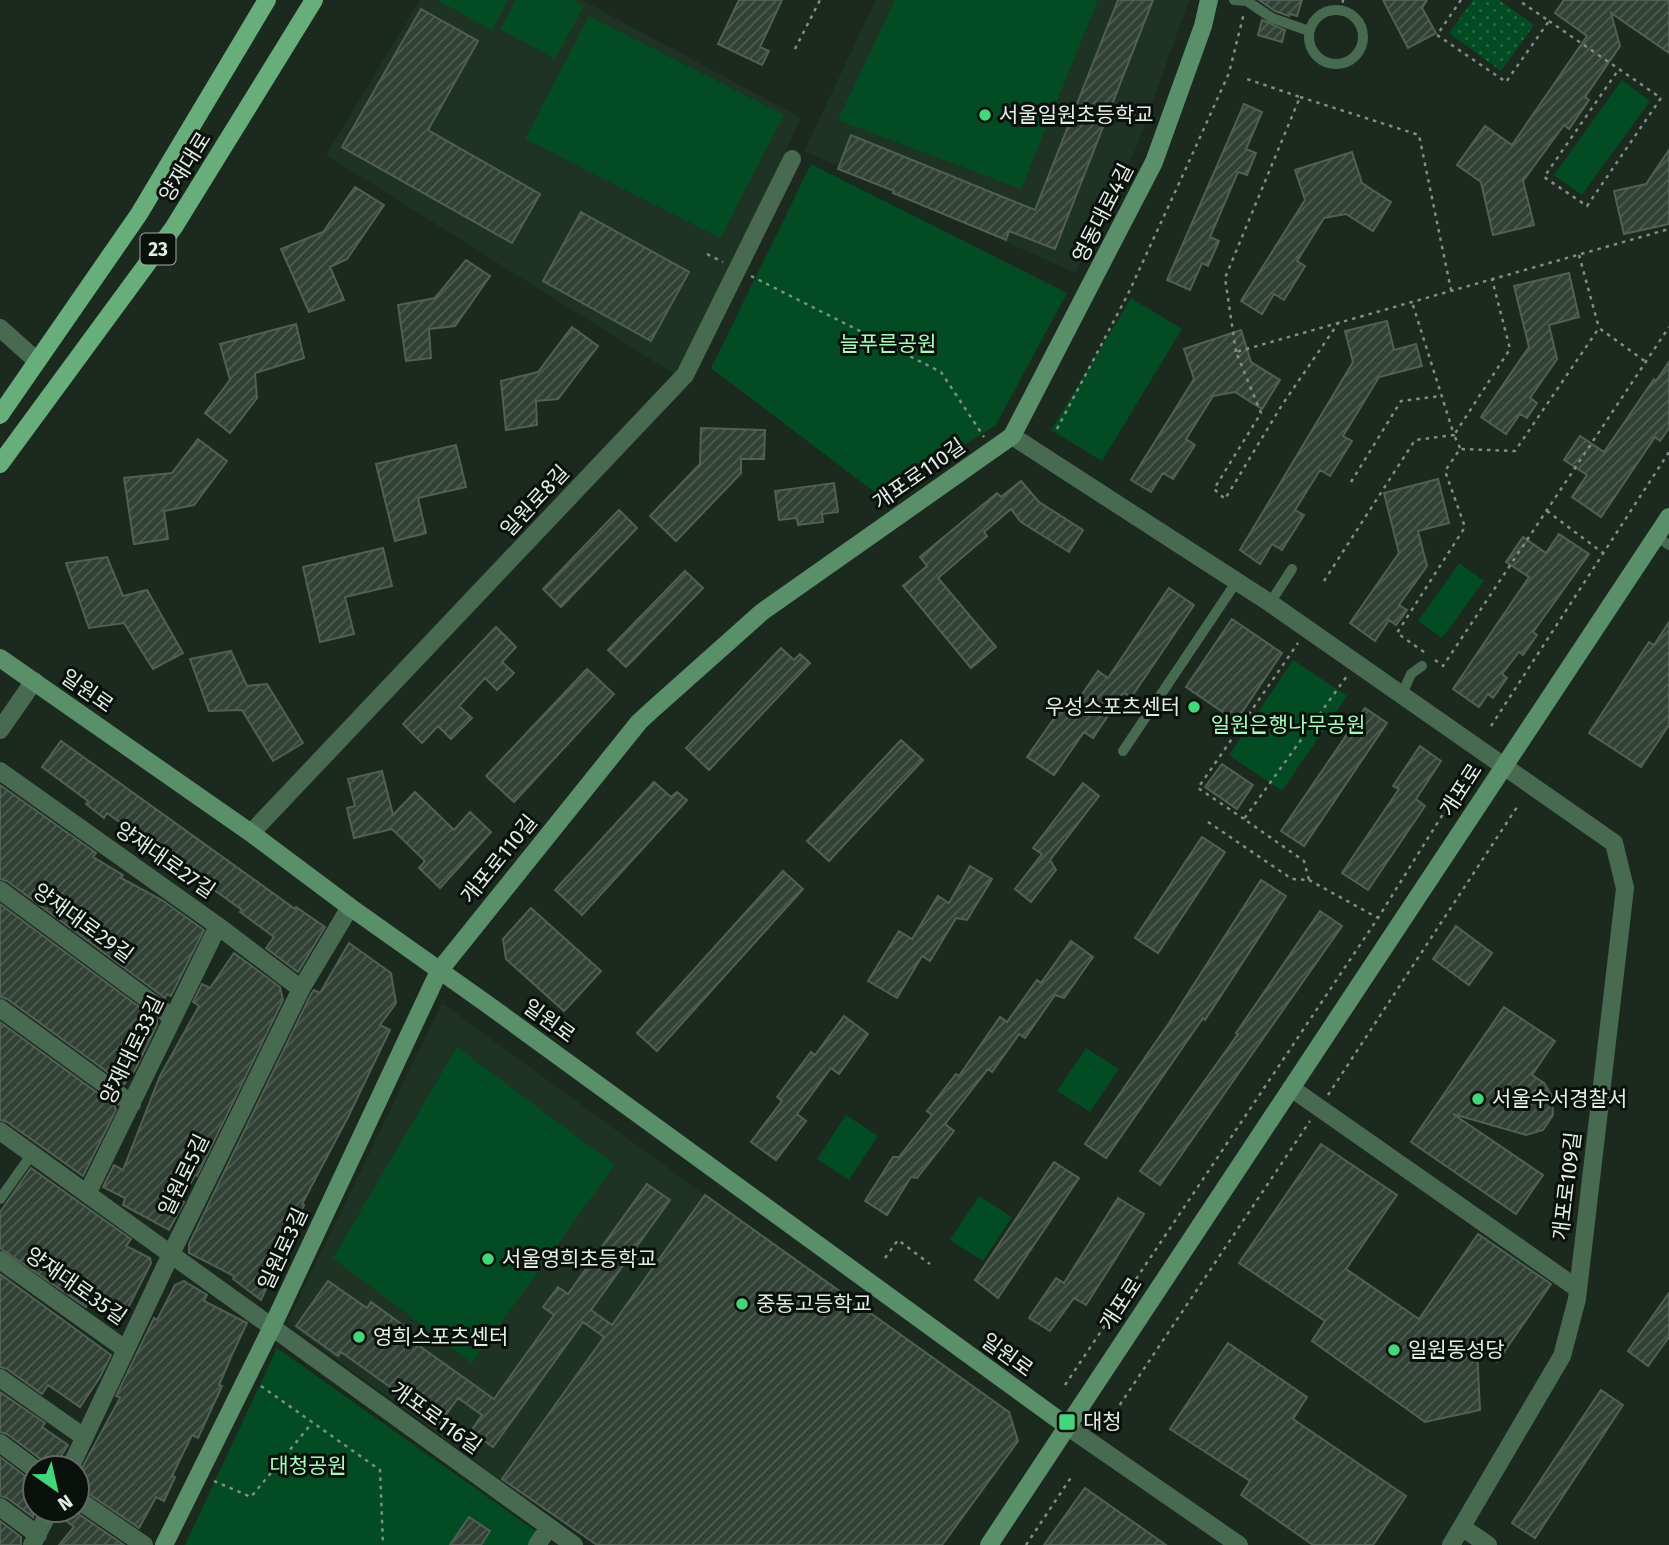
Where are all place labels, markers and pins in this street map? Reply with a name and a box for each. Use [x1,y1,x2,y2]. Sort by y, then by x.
place label: 서울일원초등학교 [999,102,1154,128]
marker: 서울일원초등학교 [977,107,993,123]
place label: 우성스포츠센터 [1045,694,1180,720]
marker: 우성스포츠센터 [1186,699,1202,715]
place label: 서울수서경찰서 [1492,1086,1627,1112]
marker: 서울수서경찰서 [1470,1091,1486,1107]
place label: 서울영희초등학교 [502,1246,657,1272]
marker: 서울영희초등학교 [480,1251,496,1267]
place label: 중동고등학교 [756,1291,872,1317]
marker: 중동고등학교 [734,1296,750,1312]
place label: 영희스포츠센터 [373,1324,508,1350]
marker: 영희스포츠센터 [351,1329,367,1345]
place label: 일원동성당 [1408,1337,1505,1363]
marker: 일원동성당 [1386,1342,1402,1358]
place label: 대청 [1083,1409,1122,1435]
marker: 대청 [1057,1412,1077,1432]

